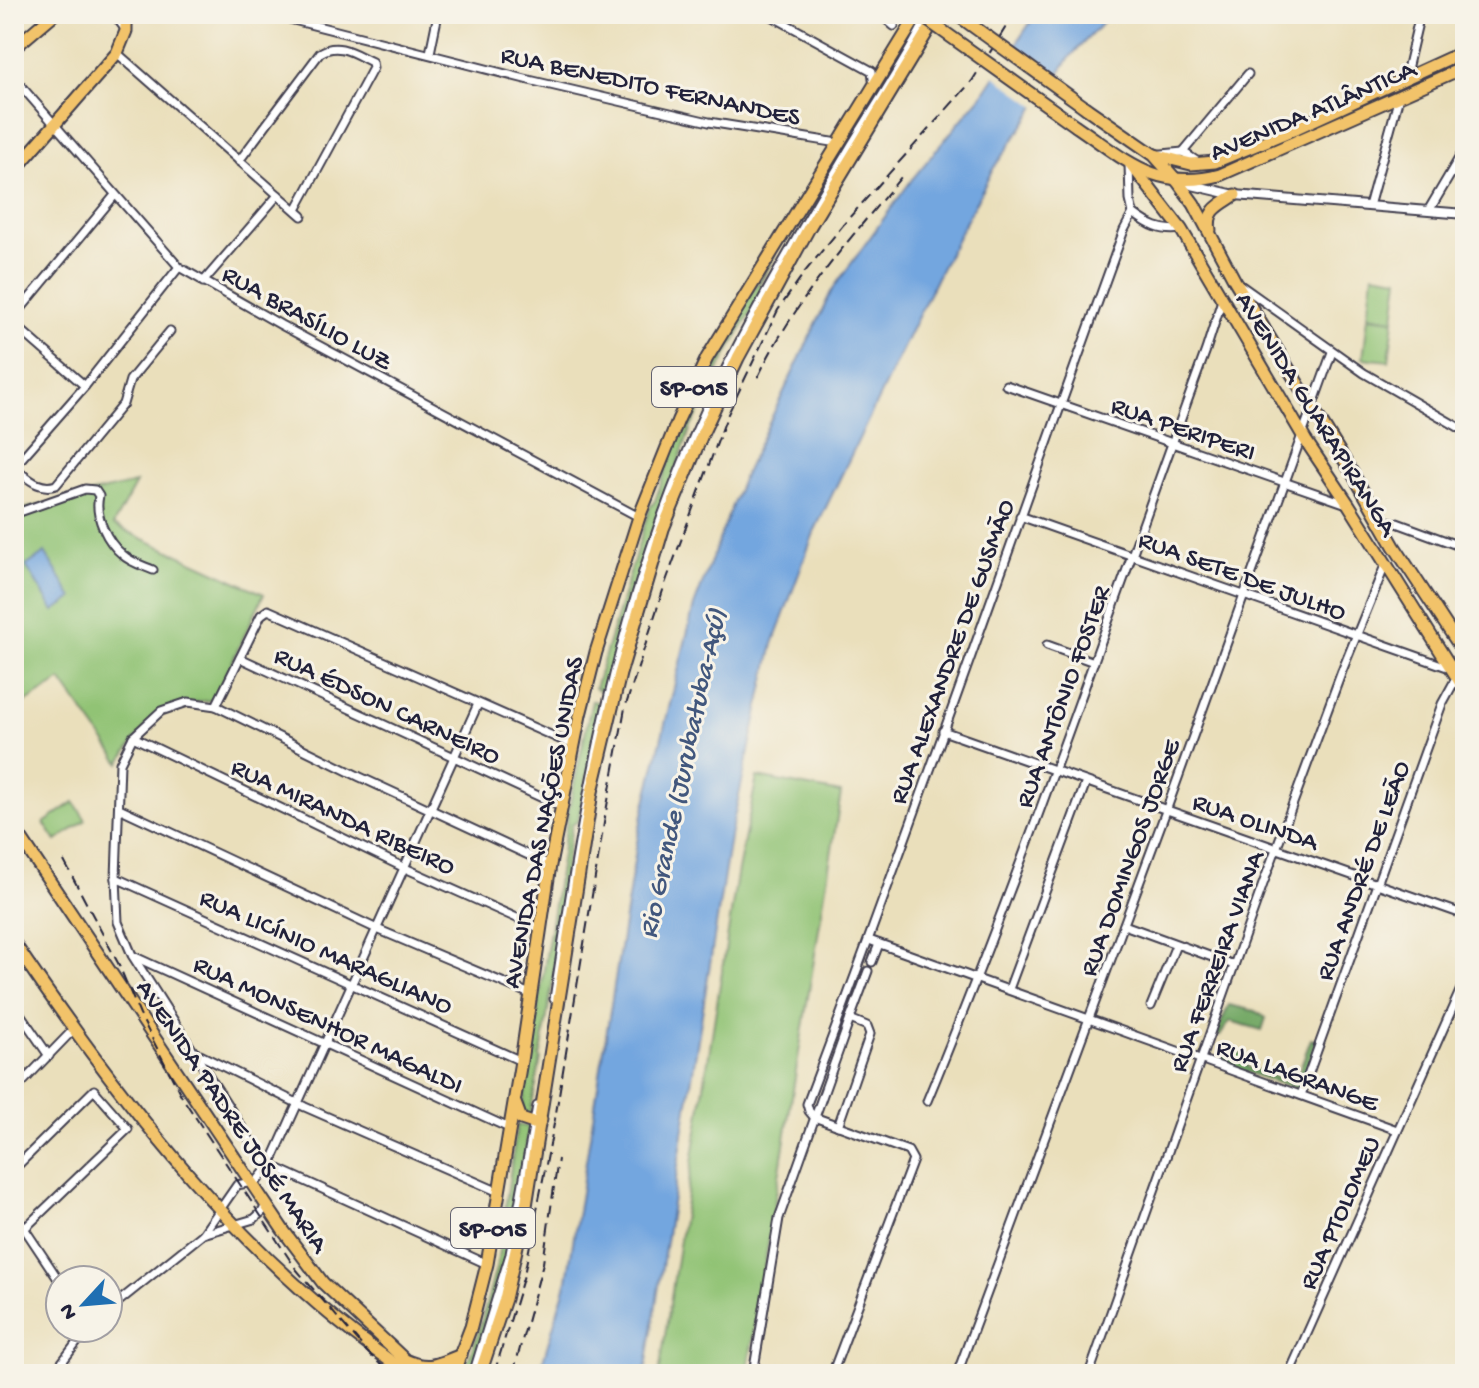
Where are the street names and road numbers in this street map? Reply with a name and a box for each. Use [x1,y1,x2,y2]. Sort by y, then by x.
street label: RUA BENEDITO FERNANDES [497,41,804,136]
street label: AVENIDA ATLÂNTICA [1206,55,1423,170]
street label: RUA BRASÍLIO LUZ [215,260,397,380]
street label: AVENIDA GUARAPIRANGA [1226,288,1403,544]
road number: SP-015 [652,367,736,407]
street label: RUA PERIPERI [1106,392,1259,470]
street label: RUA ALEXANDRE DE GUSMÃO [885,496,1024,809]
street label: RUA SETE DE JULHO [1133,526,1350,630]
street label: RUA ANTÔNIO FOSTER [1011,581,1120,813]
street label: RUA ÉDSON CARNEIRO [268,642,504,774]
street label: AVENIDA DAS NAÇÕES UNIDAS [498,653,593,991]
street label: RUA DOMINGOS JORGE [1075,735,1190,981]
street label: RUA MIRANDA RIBEIRO [225,754,459,885]
street label: RUA ANDRÉ DE LEÃO [1311,757,1419,986]
street label: RUA OLINDA [1188,788,1323,861]
street label: RUA FERREIRA VIANA [1165,846,1274,1077]
street label: RUA LICÍNIO MARAGLIANO [194,884,457,1024]
street label: RUA MONSENHOR MAGALDI [187,951,467,1103]
street label: AVENIDA PADRE JOSÉ MARIA [127,975,334,1261]
street label: RUA LAGRANGE [1211,1034,1382,1121]
street label: RUA PTOLOMEU [1294,1132,1390,1295]
road number: SP-015 [451,1208,535,1248]

